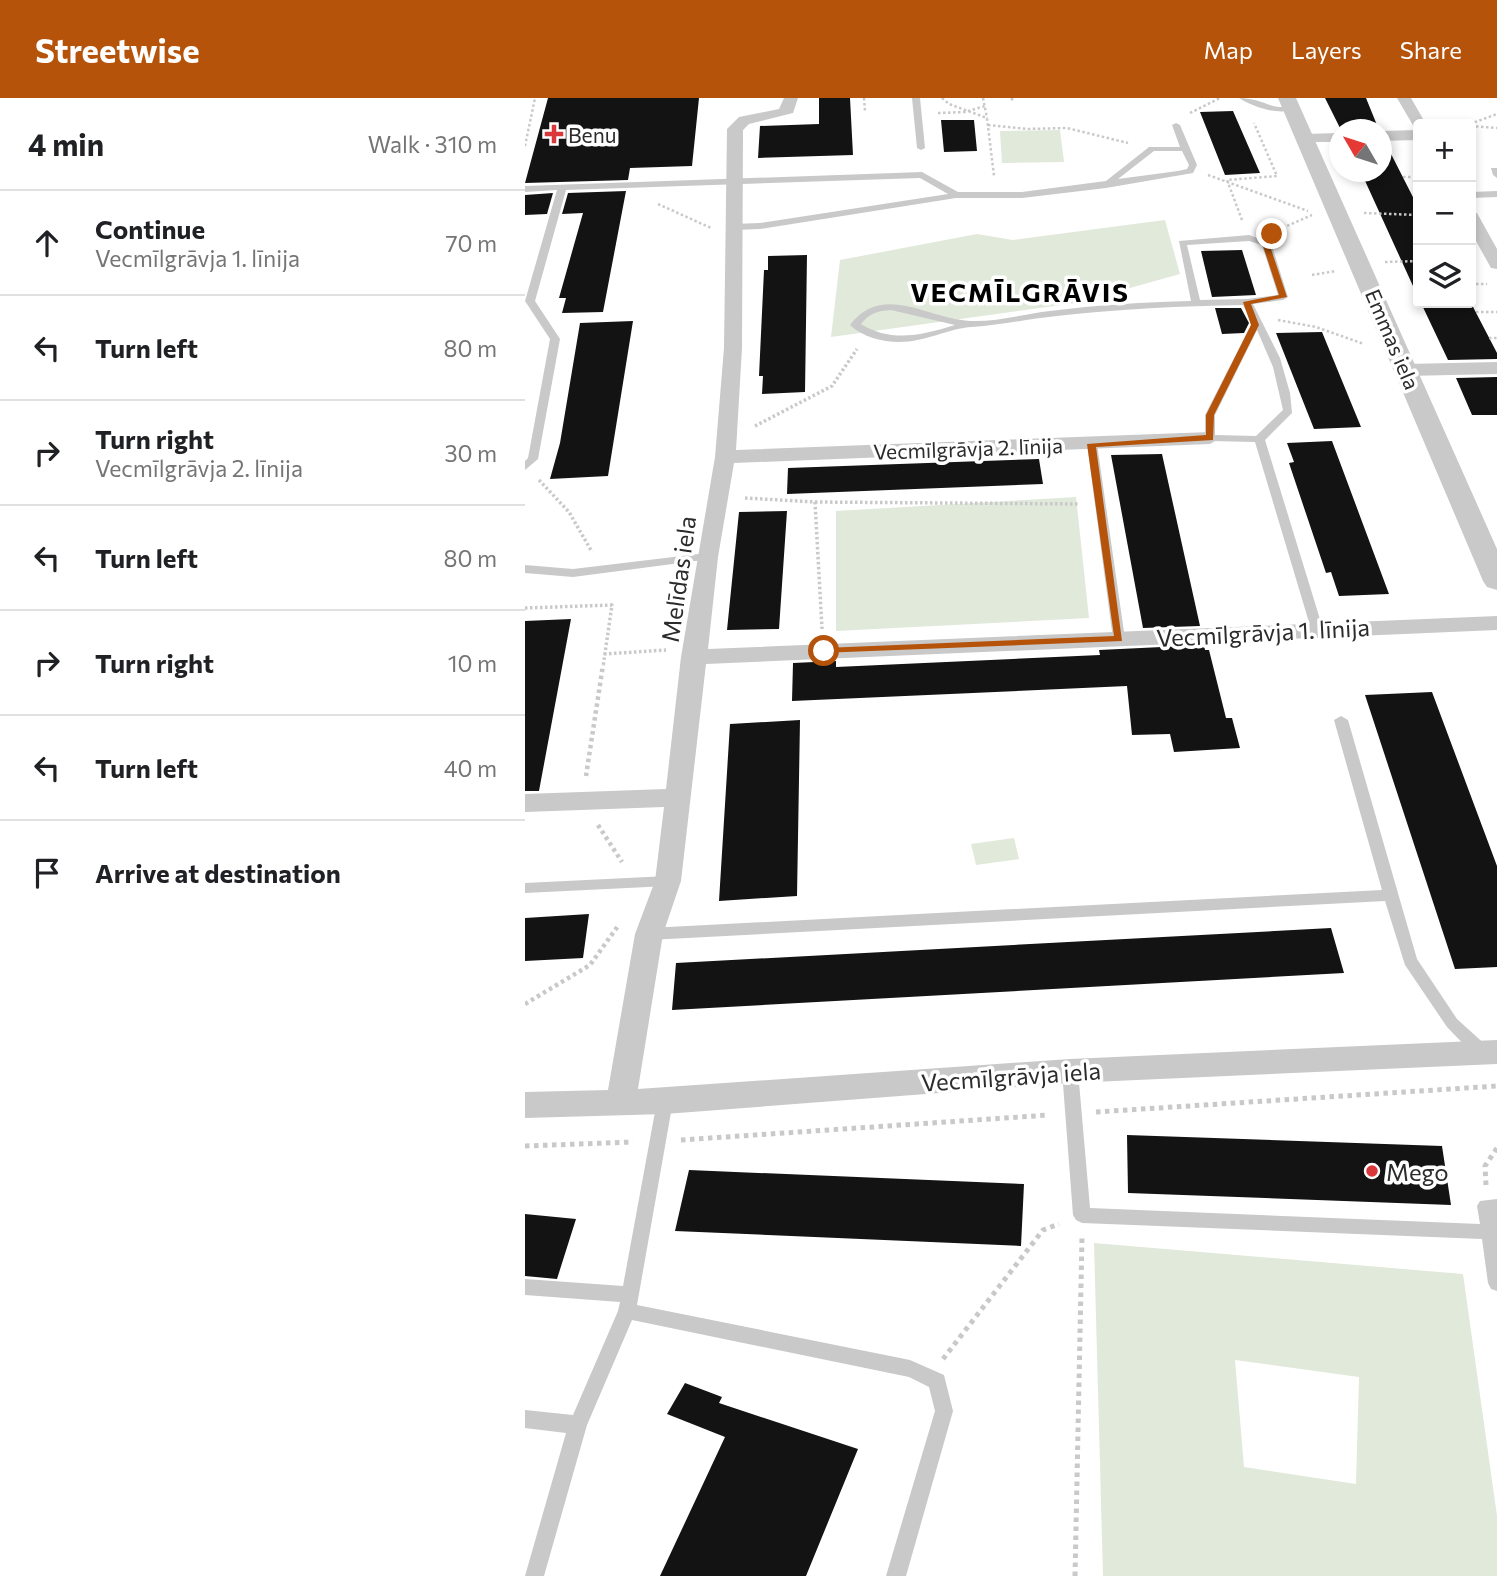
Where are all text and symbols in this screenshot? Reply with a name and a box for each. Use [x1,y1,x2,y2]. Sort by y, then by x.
text: Streetwise [35,29,200,70]
text: Map [1204,35,1253,64]
text: Layers [1291,35,1362,64]
text: Share [1400,35,1462,64]
north arrow [1329,119,1392,182]
map controls [1413,119,1476,308]
button: + [1413,119,1476,182]
place label: Benu [568,122,616,147]
text: 4 min [28,125,104,162]
marker: Benu [546,126,562,142]
text: Walk · 310 m [368,130,497,158]
button: − [1413,182,1476,245]
text: Continue [95,213,205,244]
route end [1256,218,1287,249]
icon: ahead [28,224,66,262]
text: 70 m [445,229,497,257]
text: Vecmīlgrāvja 1. līnija [95,244,300,272]
button: layers [1413,245,1476,308]
district label: VECMĪLGRĀVIS [910,276,1130,307]
street label: Emmas iela [1361,285,1425,393]
icon: left [28,329,66,367]
text: Turn left [95,332,198,363]
text: 80 m [444,334,497,362]
text: Turn right [95,423,214,454]
street label: Vecmīlgrāvja 2. līnija [873,432,1063,464]
icon: right [28,434,66,472]
text: 30 m [444,439,497,467]
text: Vecmīlgrāvja 2. līnija [95,454,303,482]
street label: Melīdas iela [655,514,701,644]
icon: left [28,539,66,577]
text: Turn left [95,542,198,573]
text: 80 m [444,544,497,572]
street label: Vecmīlgrāvja 1. līnija [1155,612,1371,652]
route start [808,635,839,666]
icon: right [28,644,66,682]
text: Turn right [95,647,214,678]
text: 10 m [448,649,497,677]
icon: left [28,749,66,787]
text: Turn left [95,752,198,783]
text: 40 m [444,754,497,782]
icon: arrive [28,854,66,892]
text: Arrive at destination [95,857,341,888]
street label: Vecmīlgrāvja iela [920,1055,1102,1097]
place label: Mego [1386,1157,1449,1186]
marker: Mego [1364,1163,1380,1179]

